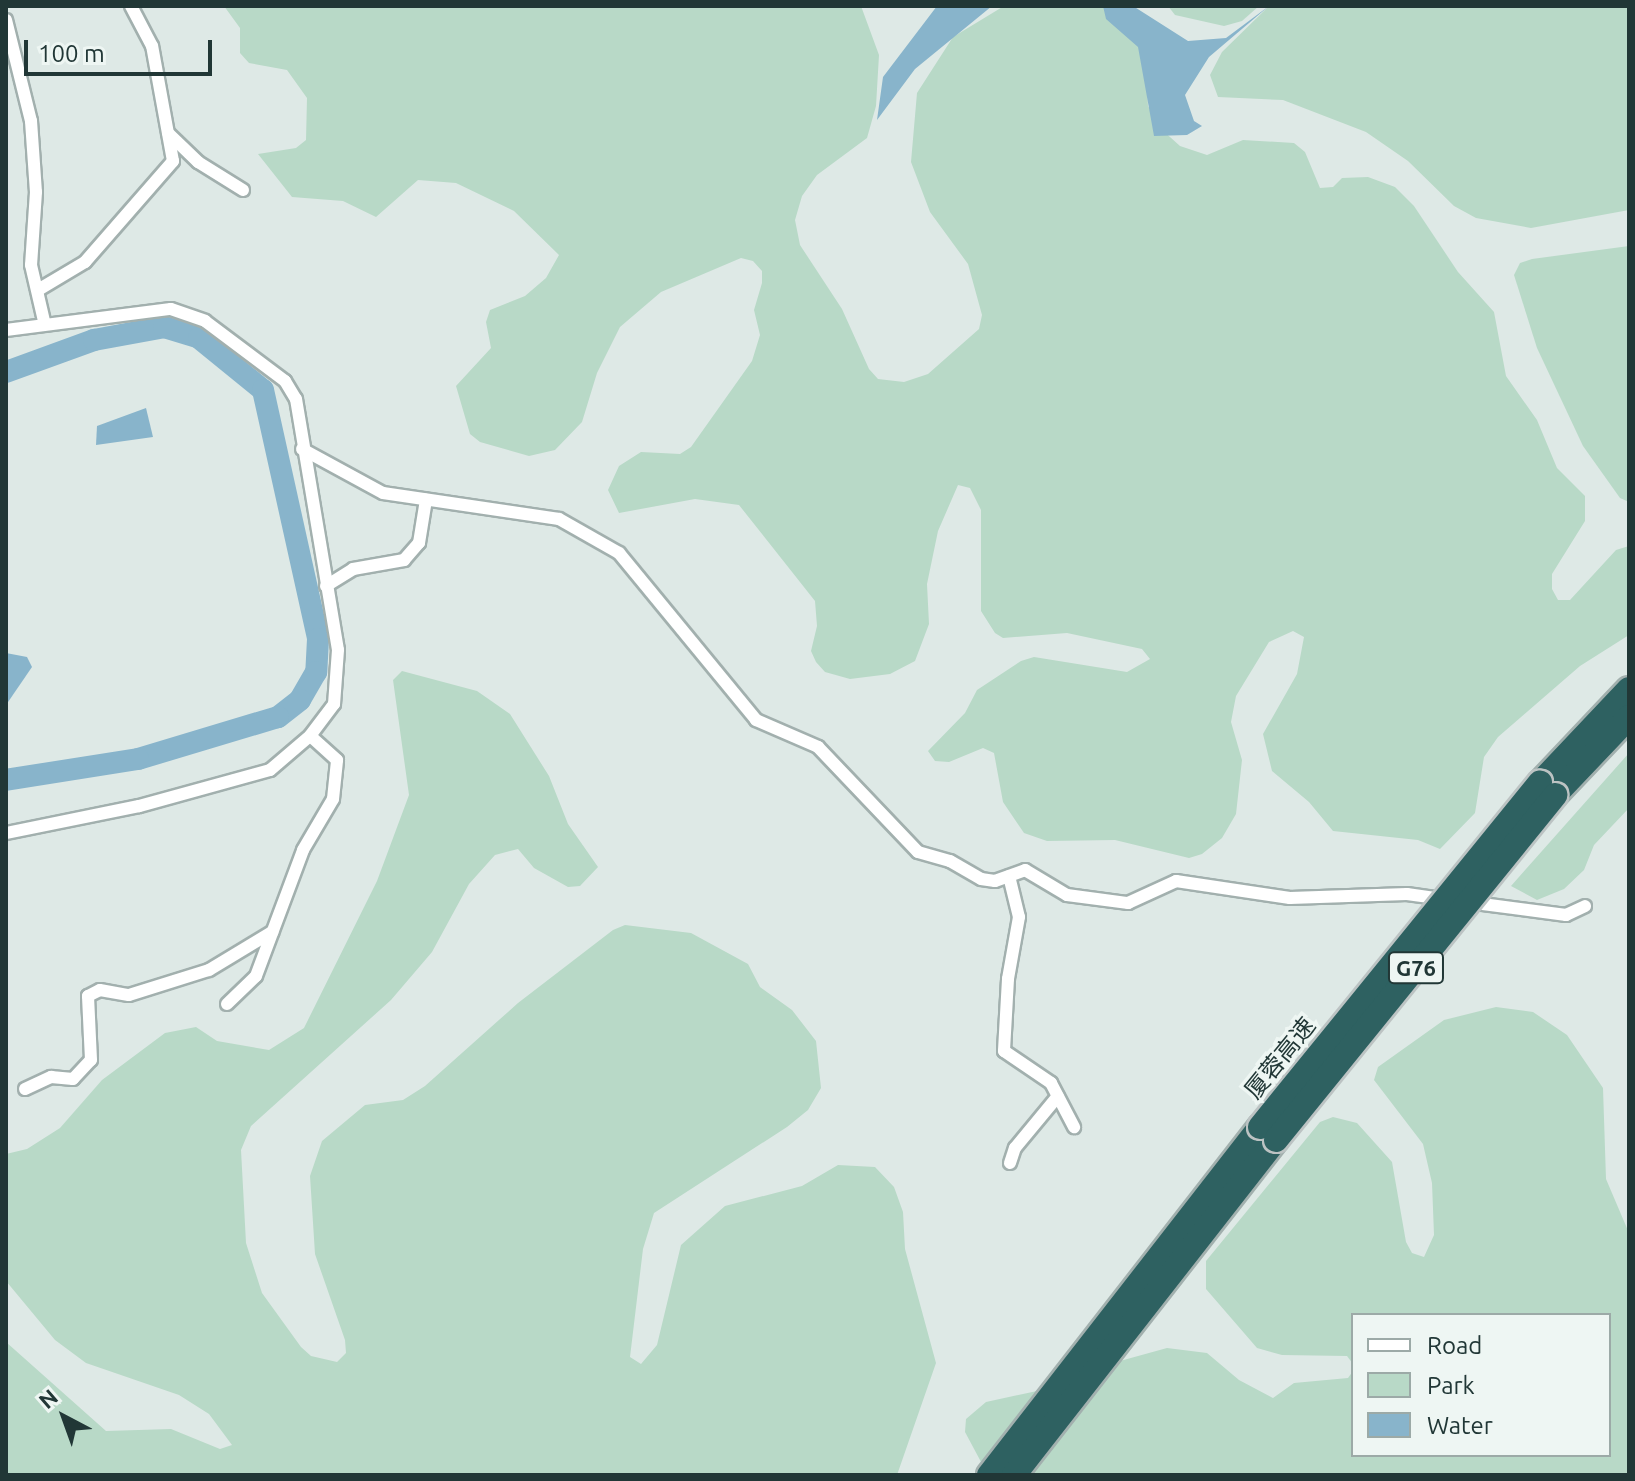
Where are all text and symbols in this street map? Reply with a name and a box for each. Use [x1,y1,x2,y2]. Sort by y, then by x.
scale bar [28,24,216,74]
text: 100 m [38,40,105,67]
road number: G76 [1386,950,1446,986]
street label: 厦蓉高速 [1239,1012,1321,1104]
legend [1351,1313,1611,1457]
text: Road [1427,1332,1482,1359]
text: Park [1427,1372,1475,1399]
north arrow [24,1377,104,1457]
text: N [34,1384,62,1413]
text: Water [1427,1412,1493,1439]

